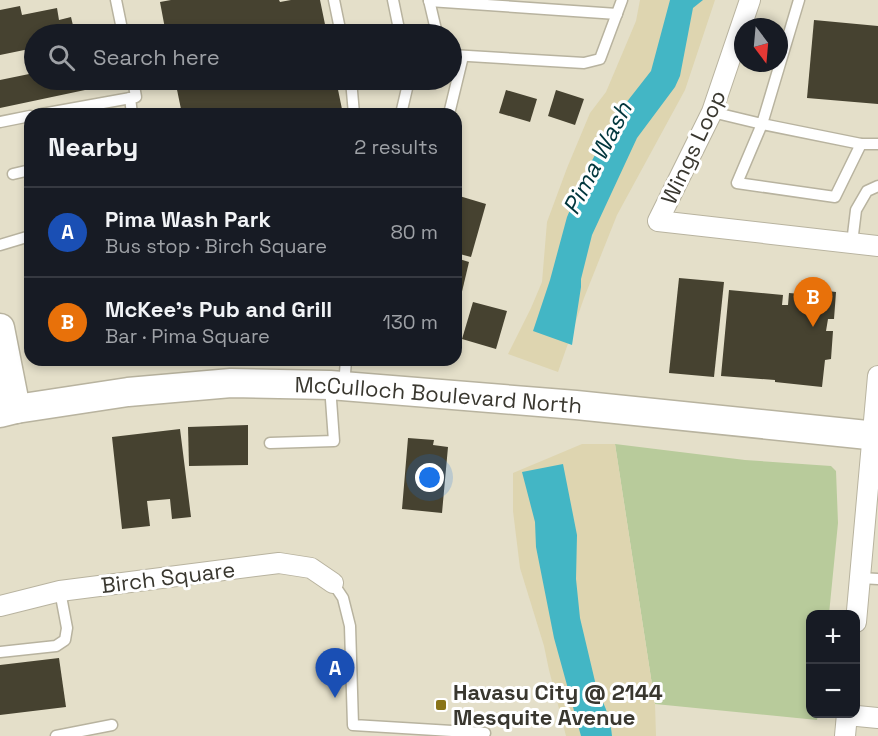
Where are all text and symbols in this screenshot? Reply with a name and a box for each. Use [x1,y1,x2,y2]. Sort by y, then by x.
north arrow [734,18,788,72]
search box [24,24,462,90]
icon: search [45,41,78,74]
text: Search here [93,43,220,71]
street label: Wings Loop [654,85,732,209]
water label: Pima Wash [555,95,639,220]
text: Nearby [48,130,138,164]
text: 2 results [354,134,438,160]
text: Pima Wash Park [105,205,271,233]
text: A [61,219,74,245]
text: 80 m [390,219,438,245]
text: Bus stop · Birch Square [105,233,327,259]
pin: B [794,278,832,327]
text: McKee's Pub and Grill [105,295,332,323]
text: B [61,309,74,335]
text: 130 m [382,309,438,335]
text: Bar · Pima Square [105,323,270,349]
street label: McCulloch Boulevard North [294,370,583,419]
your location [415,463,444,492]
street label: Birch Square [99,555,237,599]
map controls [806,610,860,718]
button: + [806,610,860,664]
pin: A [316,648,354,698]
button: − [806,664,860,718]
place label: Havasu City @ 2144 Mesquite Avenue [453,678,663,731]
marker: Havasu City @ 2144 Mesquite Avenue [434,698,448,712]

